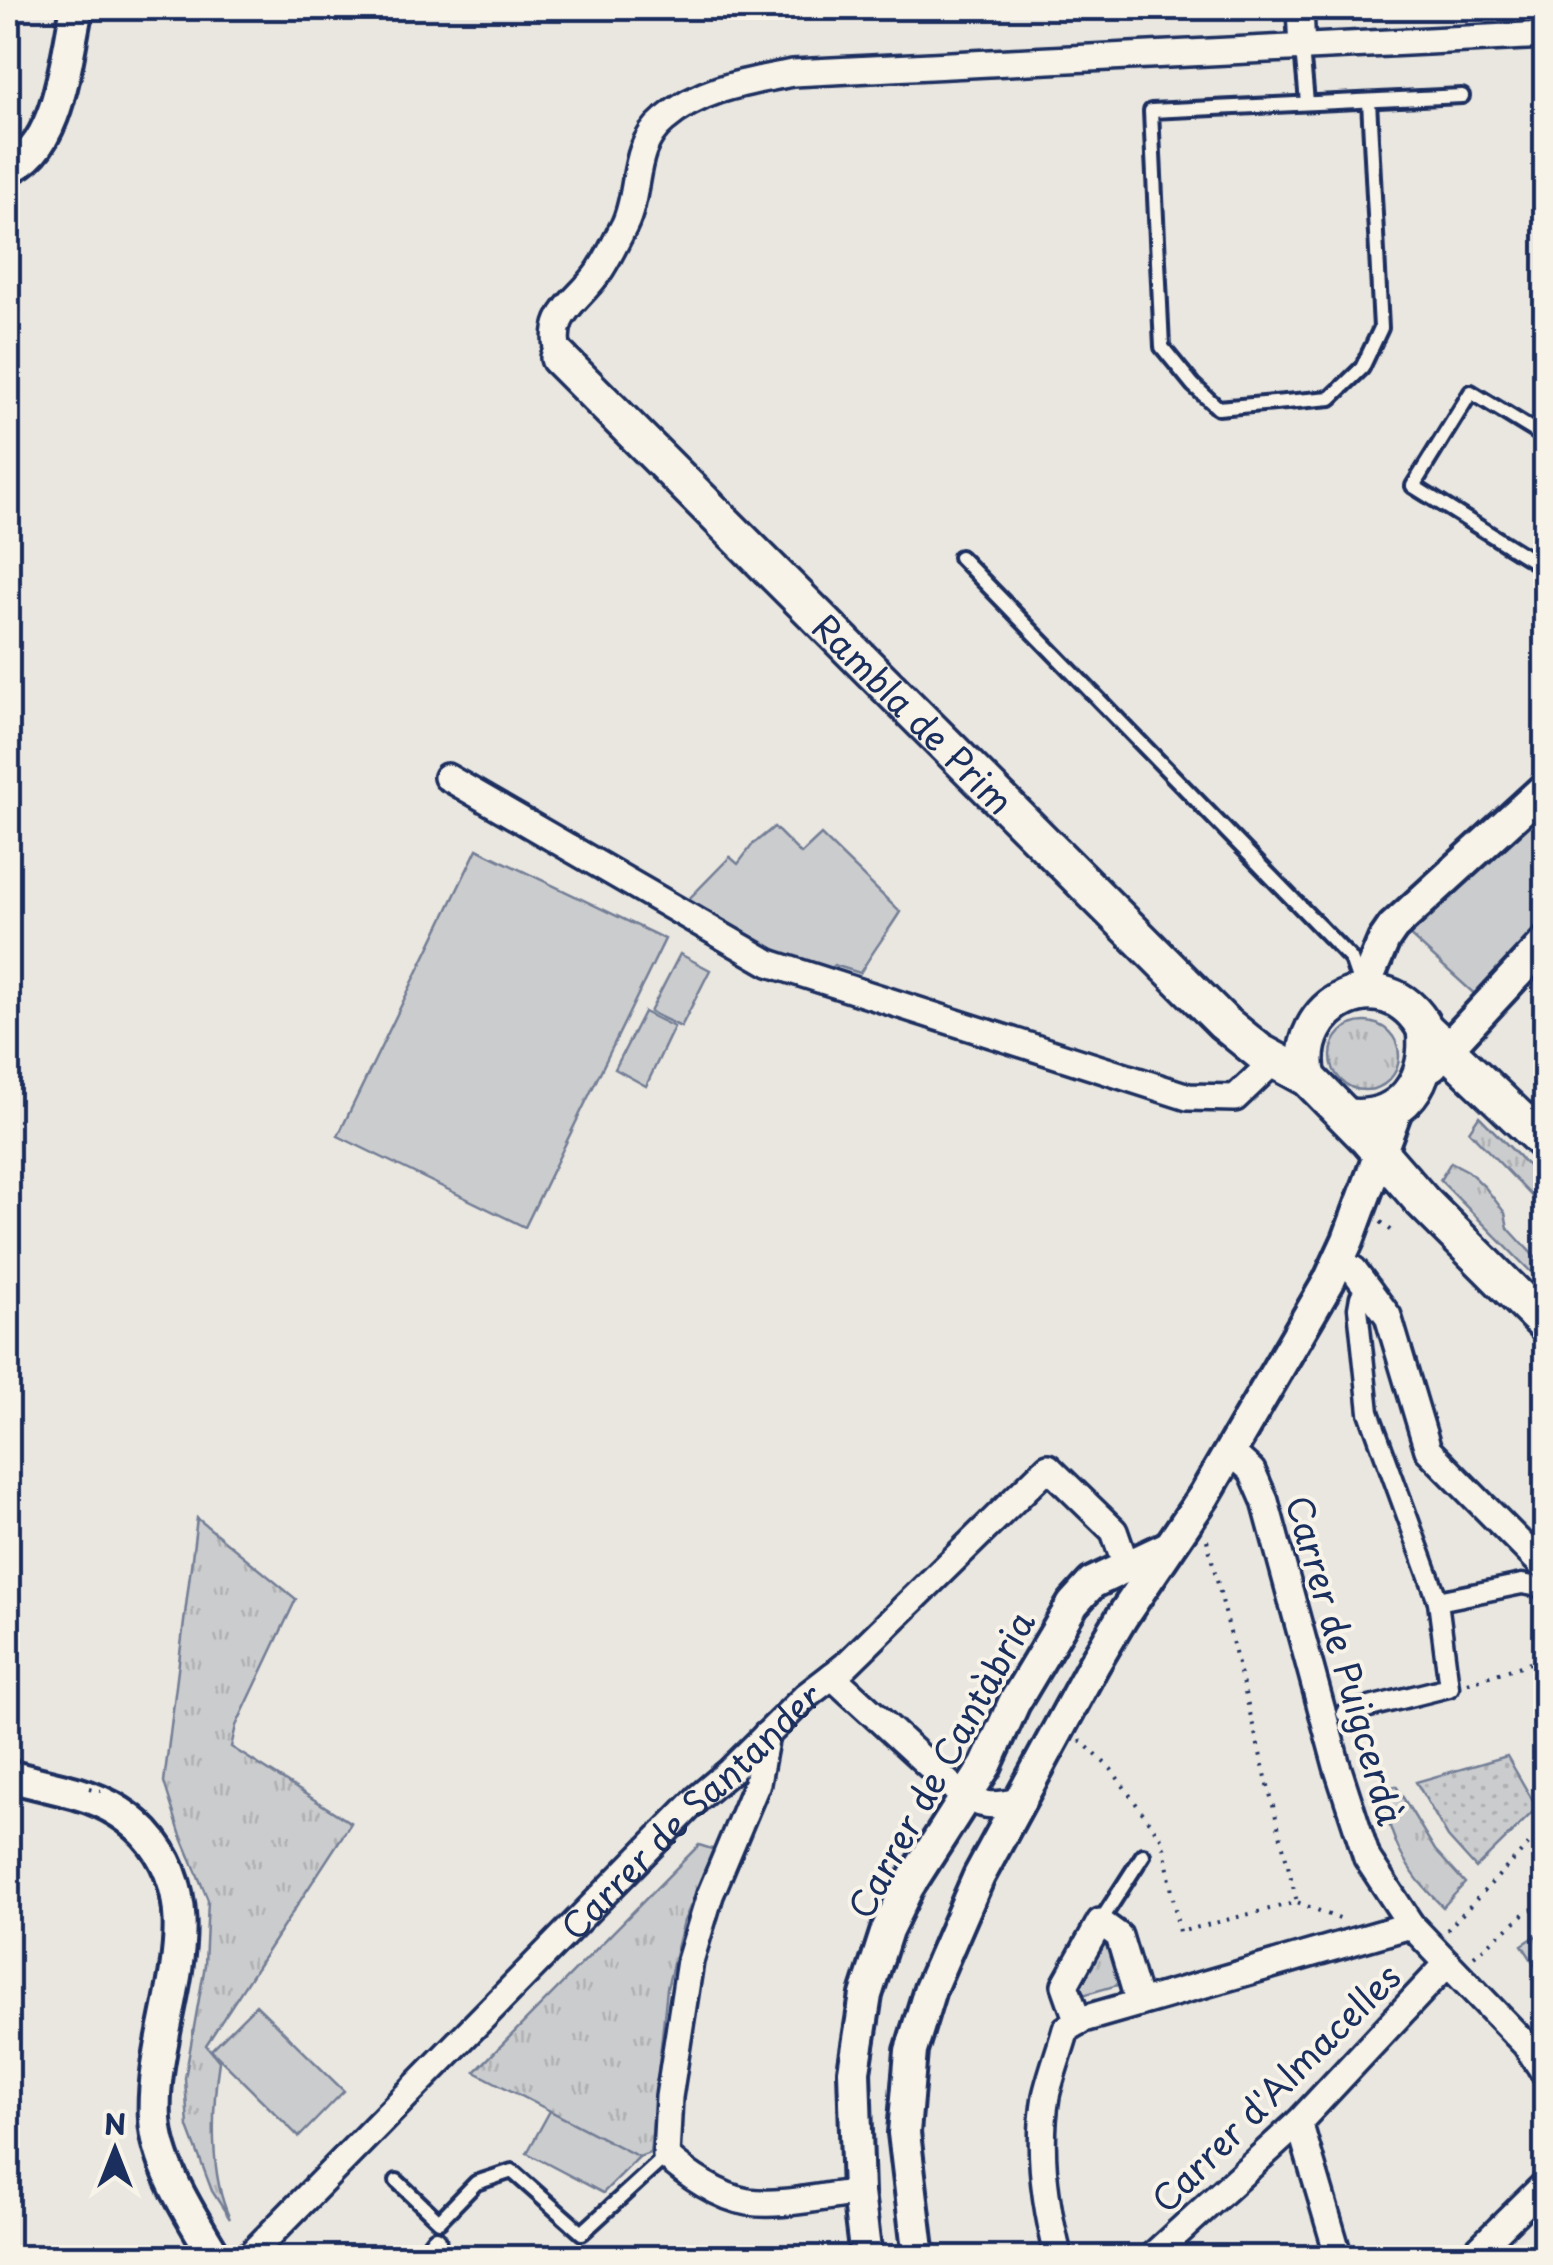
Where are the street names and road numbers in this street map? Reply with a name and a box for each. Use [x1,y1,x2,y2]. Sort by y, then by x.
street label: Rambla de Prim [801,600,1027,826]
street label: Carrer de Puigcerdà [1274,1489,1418,1831]
street label: Carrer de Cantàbria [833,1601,1047,1927]
street label: Carrer de Santander [547,1668,831,1951]
street label: Carrer d'Almacelles [1138,1950,1412,2224]

